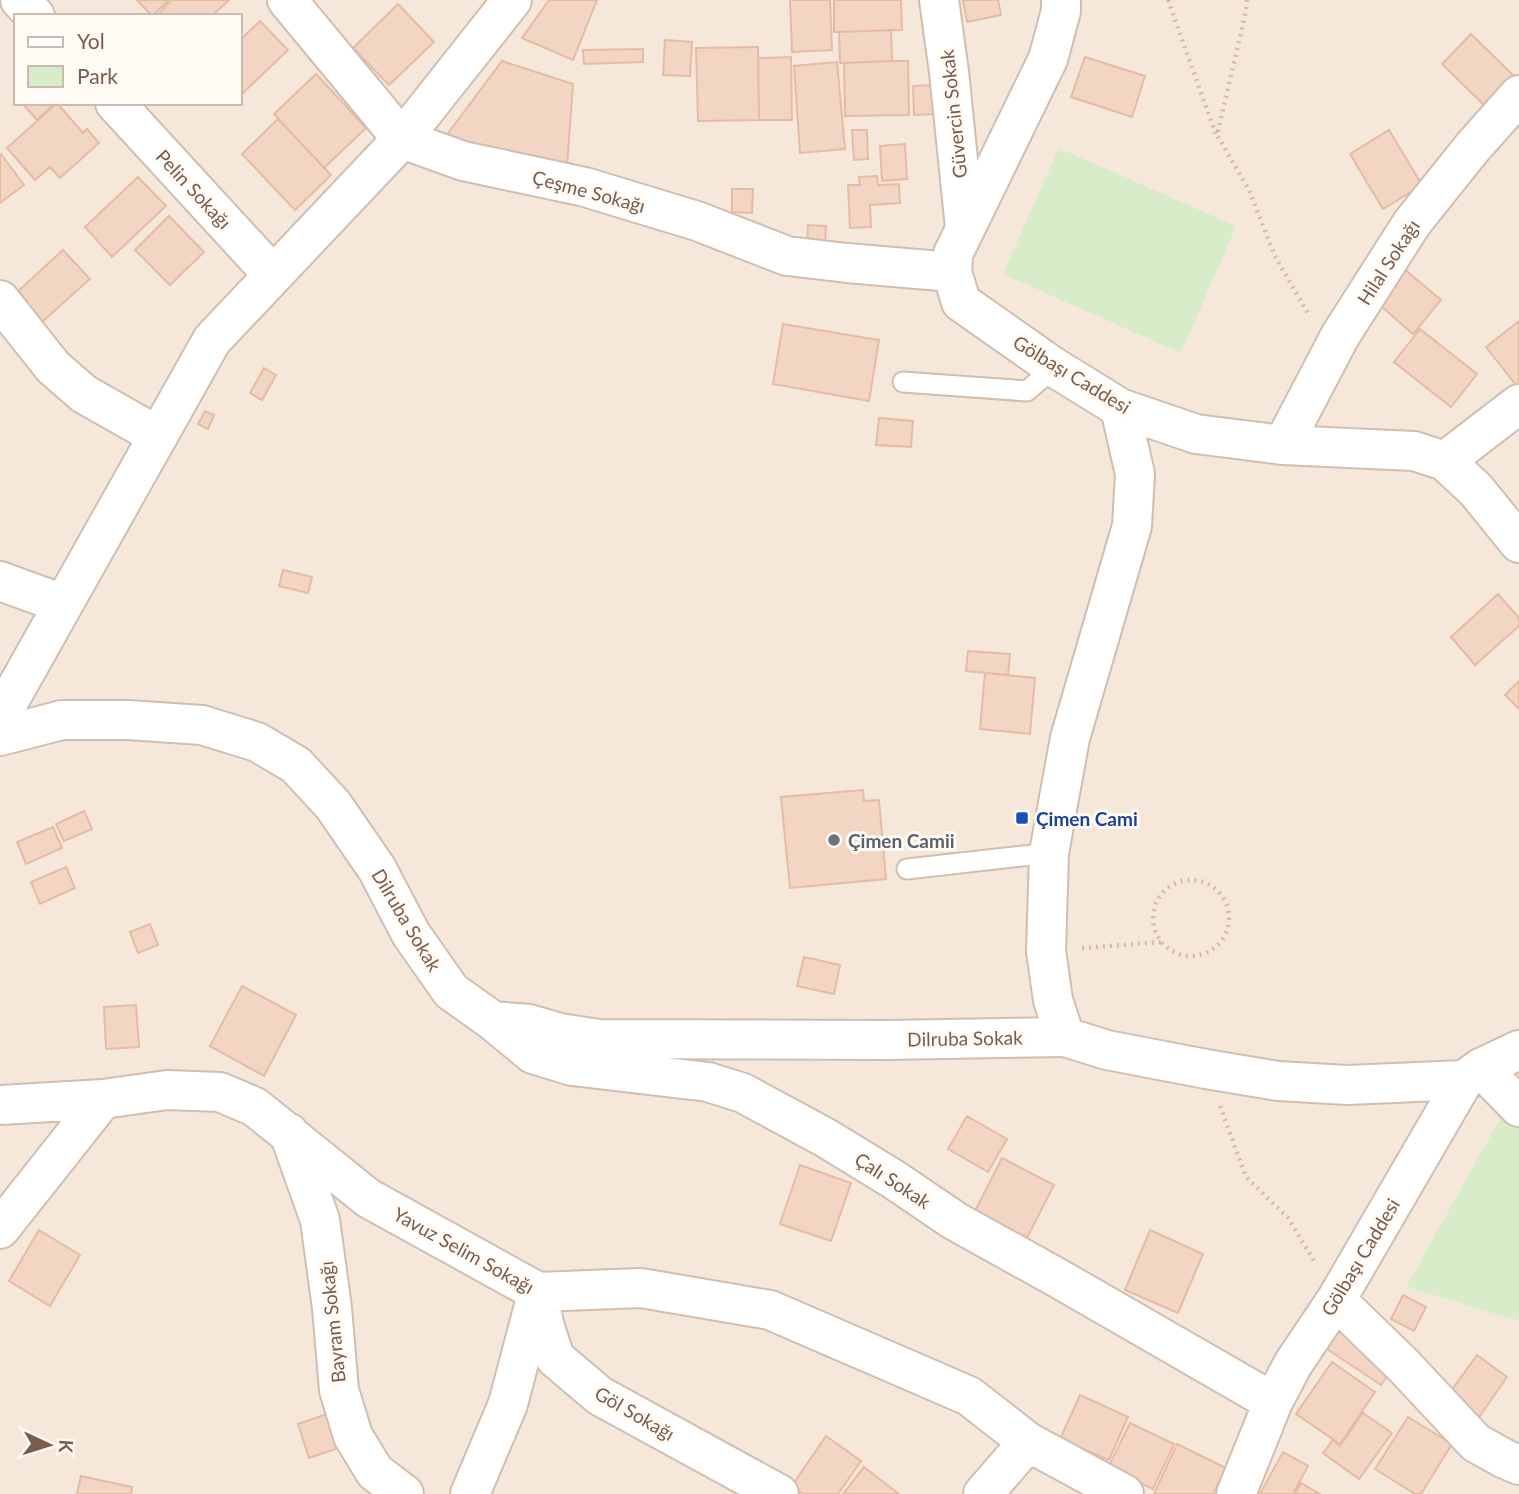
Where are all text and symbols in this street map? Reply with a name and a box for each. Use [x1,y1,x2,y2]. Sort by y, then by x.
legend [14,14,242,105]
text: Yol [77,28,105,53]
street label: Güvercin Sokak [935,48,971,179]
text: Park [77,63,118,88]
street label: Pelin Sokağı [151,145,237,233]
street label: Çeşme Sokağı [530,165,648,217]
street label: Hilal Sokağı [1352,215,1424,309]
street label: Gölbaşı Caddesi [1009,330,1135,418]
place label: Çimen Cami [1036,807,1138,830]
marker: Çimen Cami [1014,810,1030,826]
place label: Çimen Camii [848,829,955,852]
marker: Çimen Camii [826,832,842,848]
street label: Dilruba Sokak [367,865,447,976]
street label: Dilruba Sokak [907,1025,1023,1051]
street label: Çalı Sokak [851,1147,936,1213]
street label: Gölbaşı Caddesi [1316,1194,1404,1320]
street label: Yavuz Selim Sokağı [390,1202,538,1298]
street label: Bayram Sokağı [314,1260,350,1384]
street label: Göl Sokağı [591,1381,679,1445]
north arrow [14,1410,84,1480]
text: K [54,1439,78,1454]

